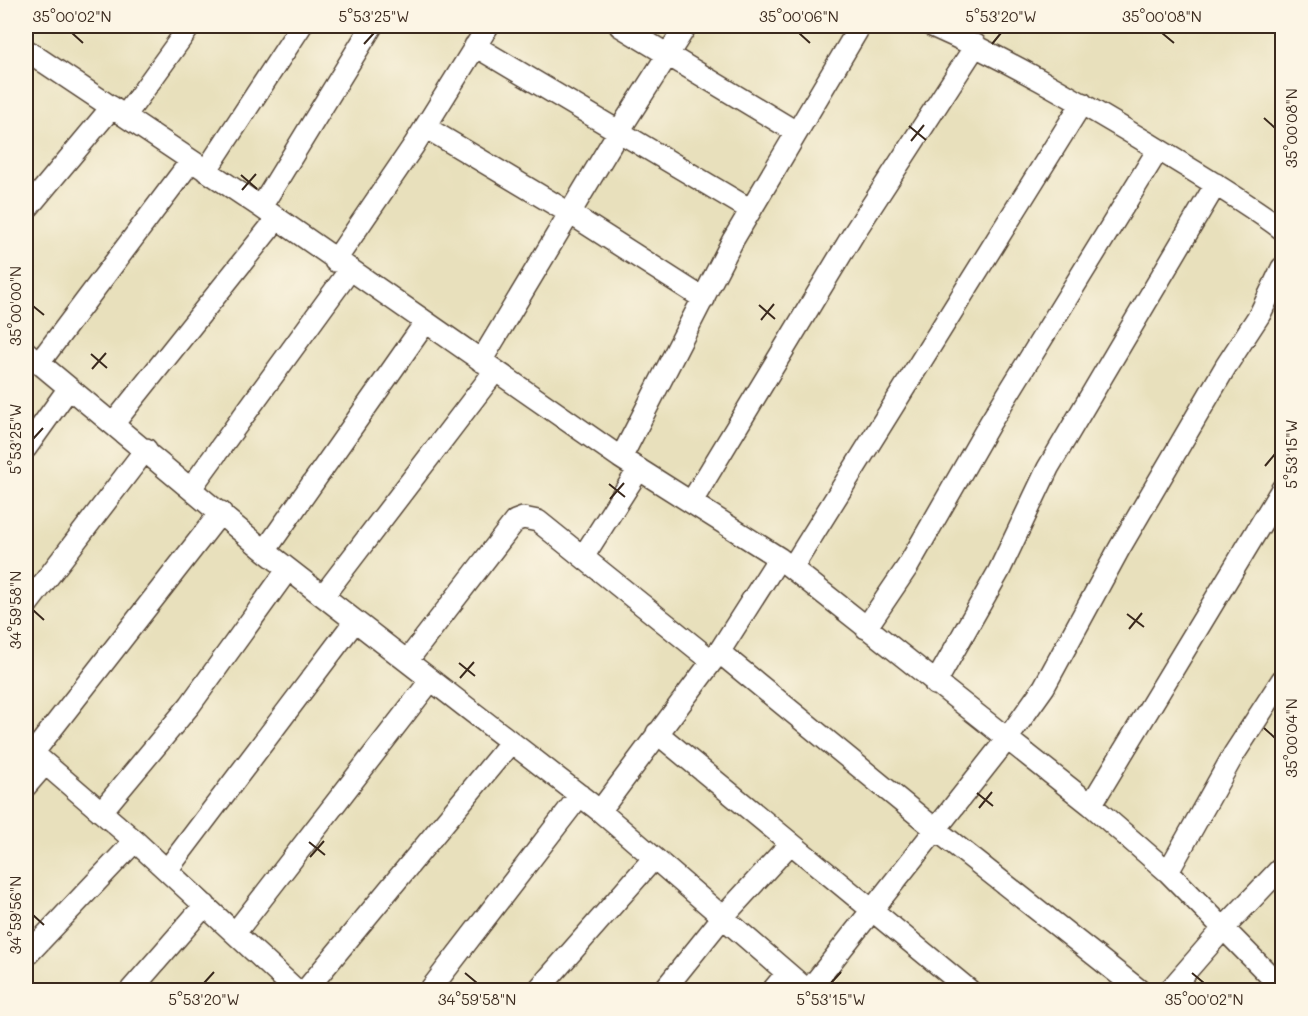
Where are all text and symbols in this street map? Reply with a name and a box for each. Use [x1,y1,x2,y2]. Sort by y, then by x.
text: 35°00'02"N [32,6,112,26]
text: 5°53'25"W [339,6,409,26]
text: 35°00'06"N [759,6,839,26]
text: 5°53'20"W [965,6,1037,26]
text: 35°00'08"N [1122,6,1202,26]
text: 35°00'08"N [1281,88,1301,168]
text: 35°00'00"N [5,266,25,346]
text: 5°53'25"W [5,404,25,474]
text: 5°53'15"W [1281,419,1301,489]
text: 34°59'58"N [5,571,25,649]
text: 35°00'04"N [1281,698,1301,778]
text: 34°59'56"N [5,876,25,954]
text: 5°53'20"W [168,989,240,1009]
text: 34°59'58"N [438,989,516,1009]
text: 5°53'15"W [796,989,866,1009]
text: 35°00'02"N [1164,989,1244,1009]

